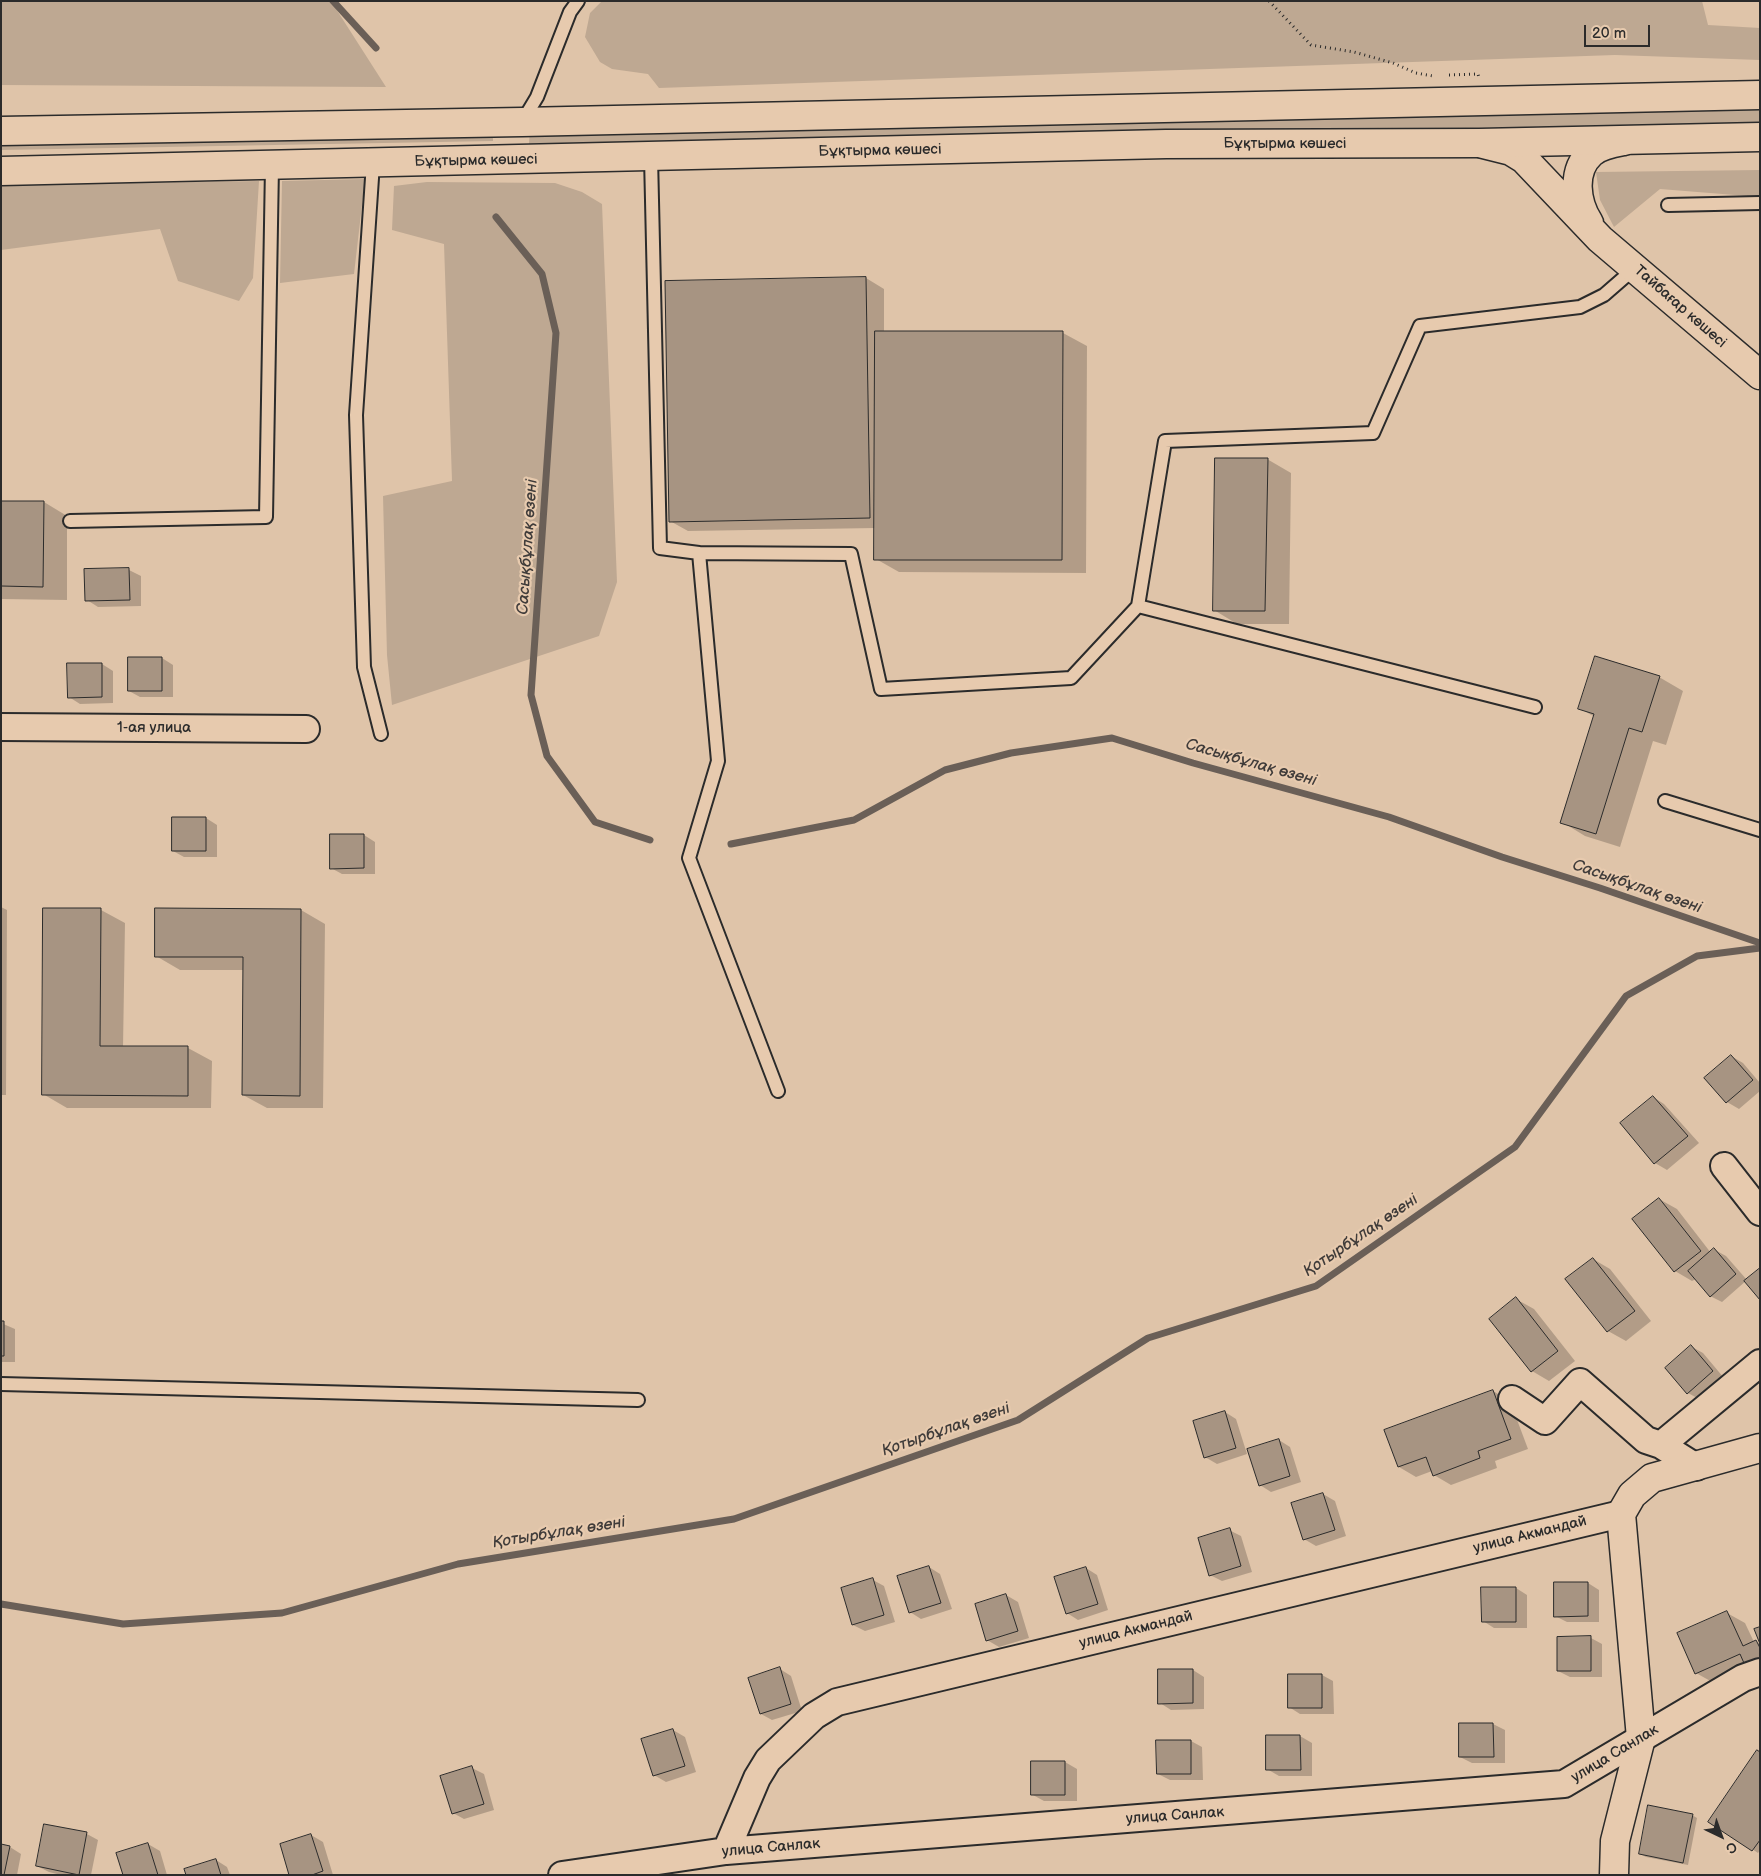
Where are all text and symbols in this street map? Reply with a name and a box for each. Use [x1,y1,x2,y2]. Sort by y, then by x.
scale bar [1586,15,1652,47]
text: 20 m [1592,24,1626,43]
street label: Бұқтырма көшесі [1223,135,1347,153]
street label: Бұқтырма көшесі [818,141,942,161]
street label: Бұқтырма көшесі [414,151,538,171]
street label: Тайбағар көшесі [1630,262,1730,352]
water label: Сасықбұлақ өзені [514,479,542,615]
street label: 1-ая улица [117,719,191,737]
water label: Сасықбұлақ өзені [1183,735,1319,791]
water label: Сасықбұлақ өзені [1570,856,1704,918]
water label: Қотырбұлақ өзені [1300,1191,1422,1281]
water label: Қотырбұлақ өзені [879,1399,1013,1461]
street label: улица Акмандай [1471,1512,1589,1558]
water label: Қотырбұлақ өзені [491,1513,627,1553]
street label: улица Акмандай [1077,1607,1195,1653]
street label: улица Санлак [1568,1721,1662,1787]
street label: улица Санлак [1125,1804,1225,1828]
north arrow [1696,1811,1746,1861]
street label: улица Санлак [721,1835,821,1861]
text: С [1722,1838,1741,1857]

